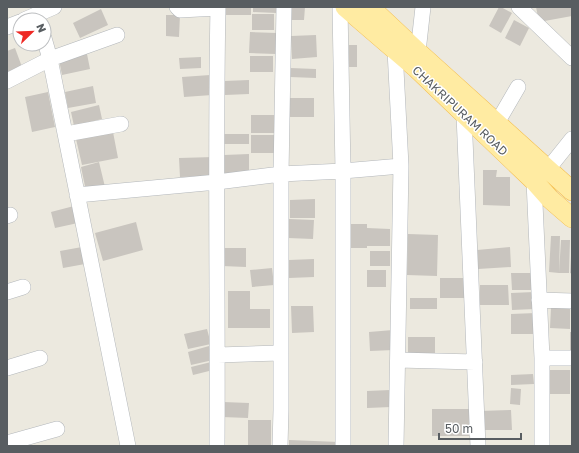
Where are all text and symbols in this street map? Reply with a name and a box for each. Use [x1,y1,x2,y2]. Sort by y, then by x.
north arrow [12,12,52,52]
text: N [34,22,49,34]
street label: CHAKRIPURAM ROAD [410,63,511,159]
scale bar [439,415,521,441]
text: 50 m [445,421,473,436]

